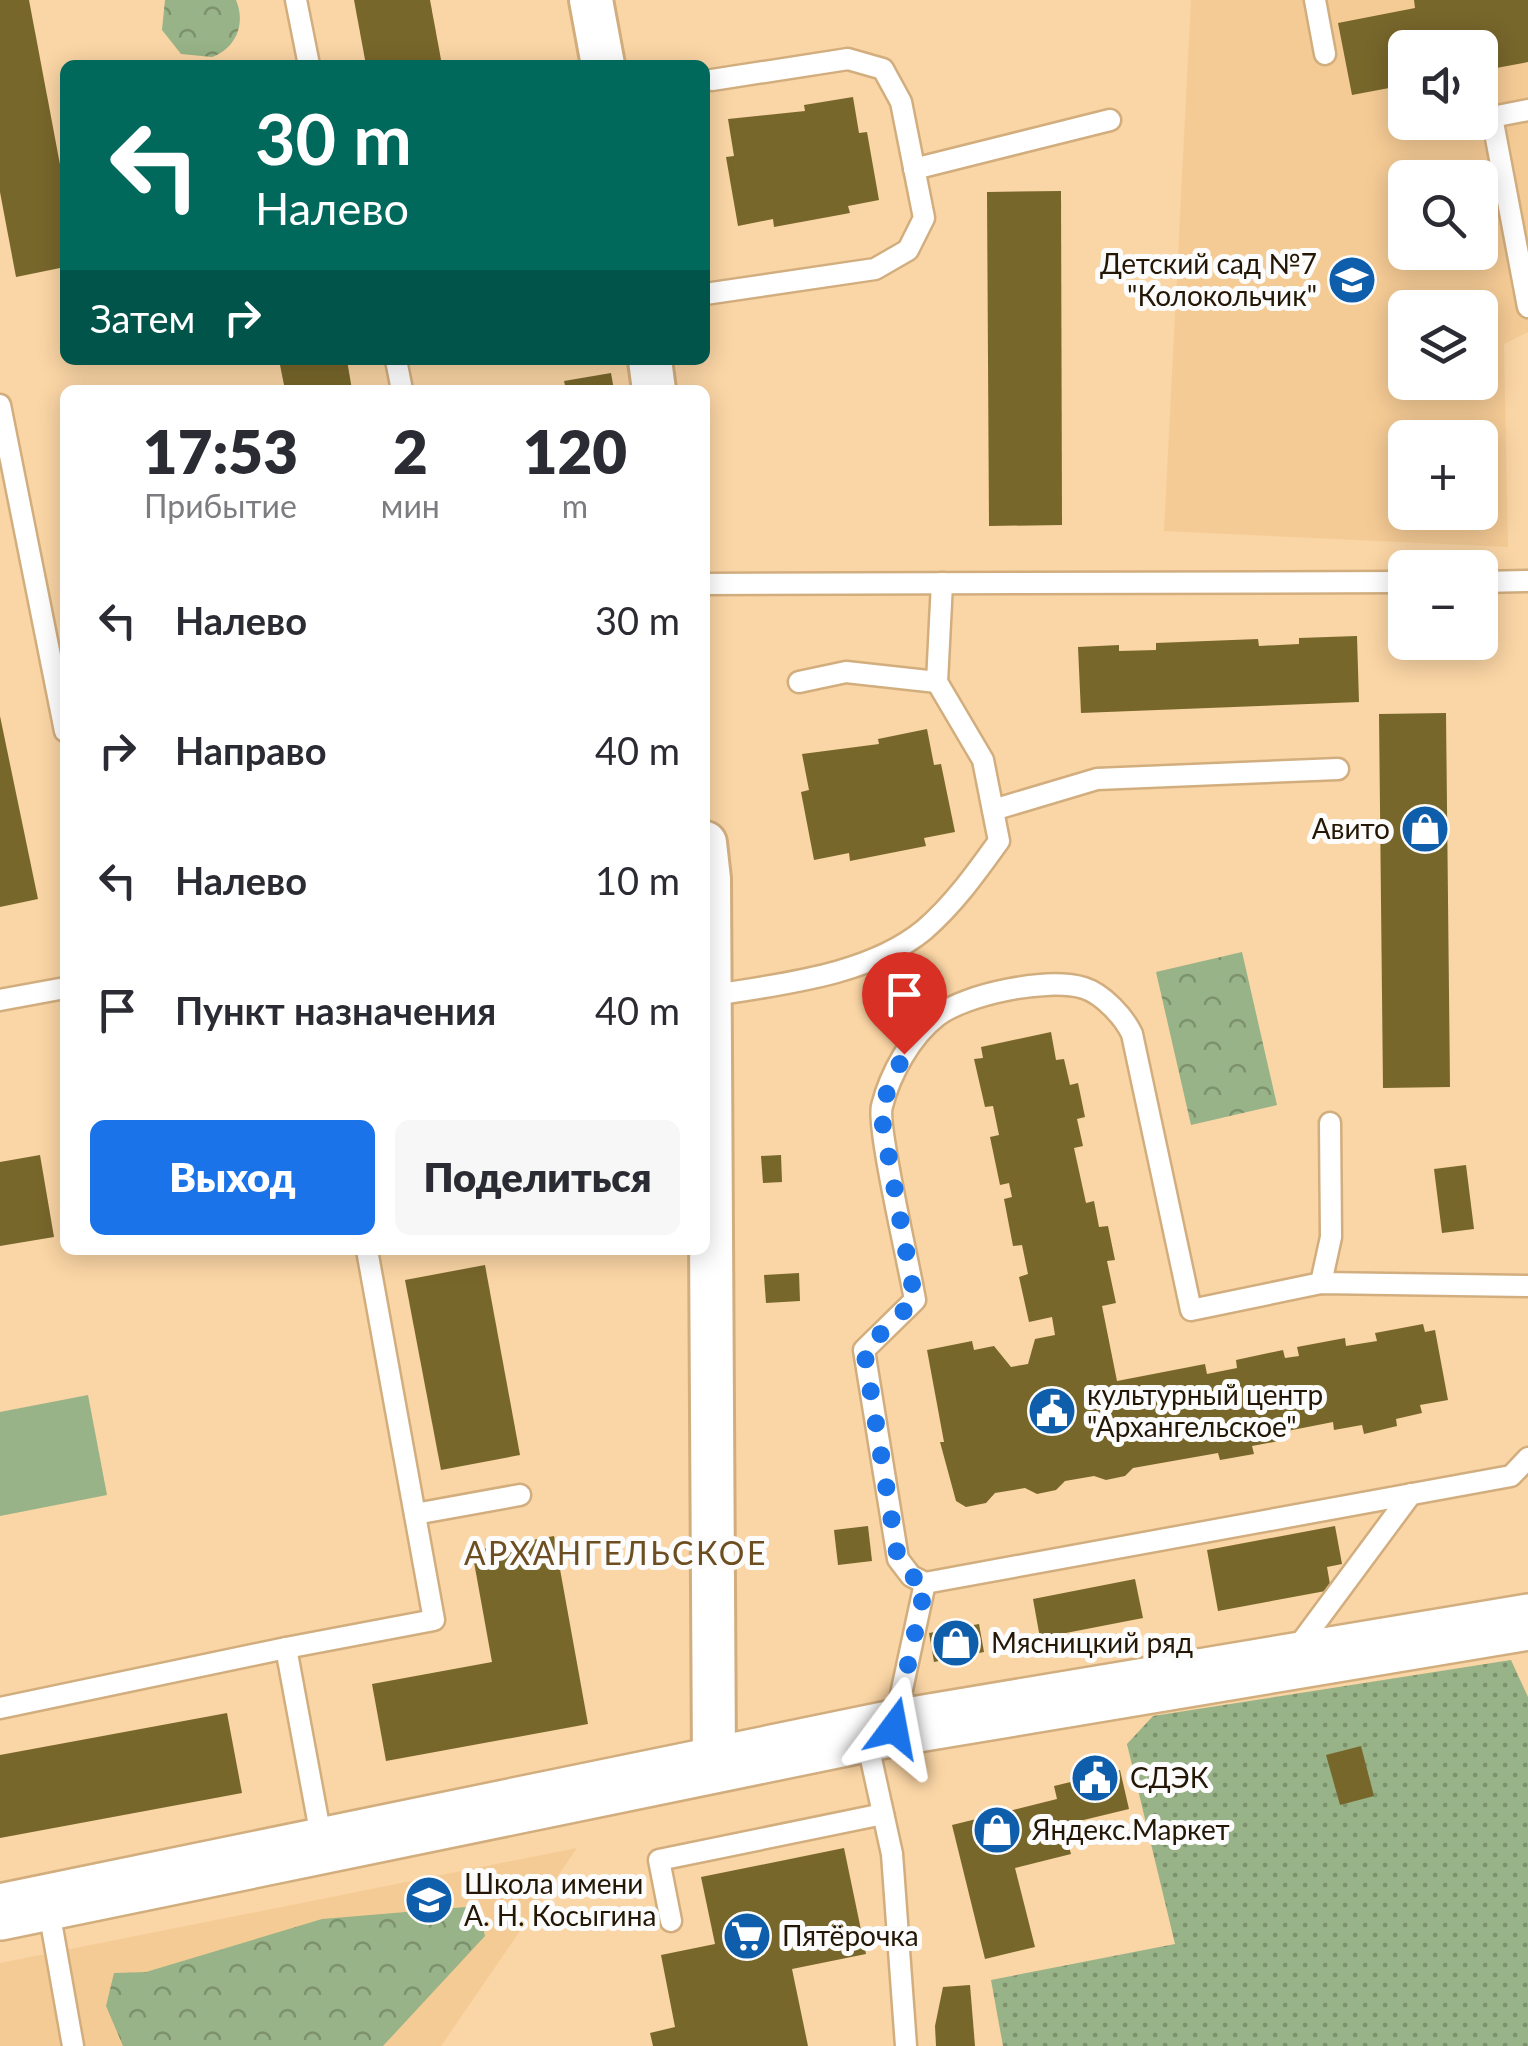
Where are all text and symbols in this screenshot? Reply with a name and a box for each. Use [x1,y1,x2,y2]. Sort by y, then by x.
map controls [1388,30,1498,660]
button: sound [1388,30,1498,140]
text: 30 m [255,96,412,180]
icon: left [90,100,220,230]
button: search [1388,160,1498,270]
text: Налево [255,181,409,235]
place label: Детский сад №7 "Колокольчик" [1100,246,1317,312]
school or university icon: Детский сад №7 "Колокольчик" [1326,254,1378,306]
icon: right [215,290,270,345]
button: layers [1388,290,1498,400]
text: Затем [90,295,195,341]
text: 17:53 [143,415,298,487]
text: 2 [393,415,428,487]
text: 120 [523,415,627,487]
button: + [1388,420,1498,530]
text: Прибытие [144,486,297,525]
text: мин [381,486,440,525]
text: m [562,486,588,525]
button: − [1388,550,1498,660]
icon: left [90,593,145,648]
text: Налево [175,597,307,643]
text: 30 m [595,597,680,643]
icon: right [90,723,145,778]
text: Направо [175,727,327,773]
text: 40 m [595,727,680,773]
shop icon: Авито [1399,803,1451,855]
place label: Авито [1312,811,1390,845]
icon: left [90,853,145,908]
text: Налево [175,857,307,903]
text: 10 m [595,857,680,903]
pin [862,952,947,1055]
icon: arrive [877,967,932,1022]
icon: arrive [90,983,145,1038]
text: Пункт назначения [175,987,496,1033]
text: 40 m [595,987,680,1033]
button: Выход [90,1120,375,1235]
button: Поделиться [395,1120,680,1235]
place label: культурный центр "Архангельское" [1087,1377,1323,1443]
public building icon: культурный центр "Архангельское" [1026,1385,1078,1437]
district label: АРХАНГЕЛЬСКОЕ [464,1533,768,1572]
shop icon: Мясницкий ряд [930,1617,982,1669]
place label: Мясницкий ряд [991,1625,1193,1659]
position arrow [842,1676,946,1780]
public building icon: СДЭК [1069,1752,1121,1804]
place label: СДЭК [1130,1760,1209,1794]
shop icon: Яндекс.Маркет [971,1804,1023,1856]
place label: Яндекс.Маркет [1031,1812,1230,1846]
place label: Школа имени А. Н. Косыгина [464,1866,656,1932]
school or university icon: Школа имени А. Н. Косыгина [403,1874,455,1926]
supermarket icon: Пятёрочка [721,1910,773,1962]
place label: Пятёрочка [782,1918,919,1952]

